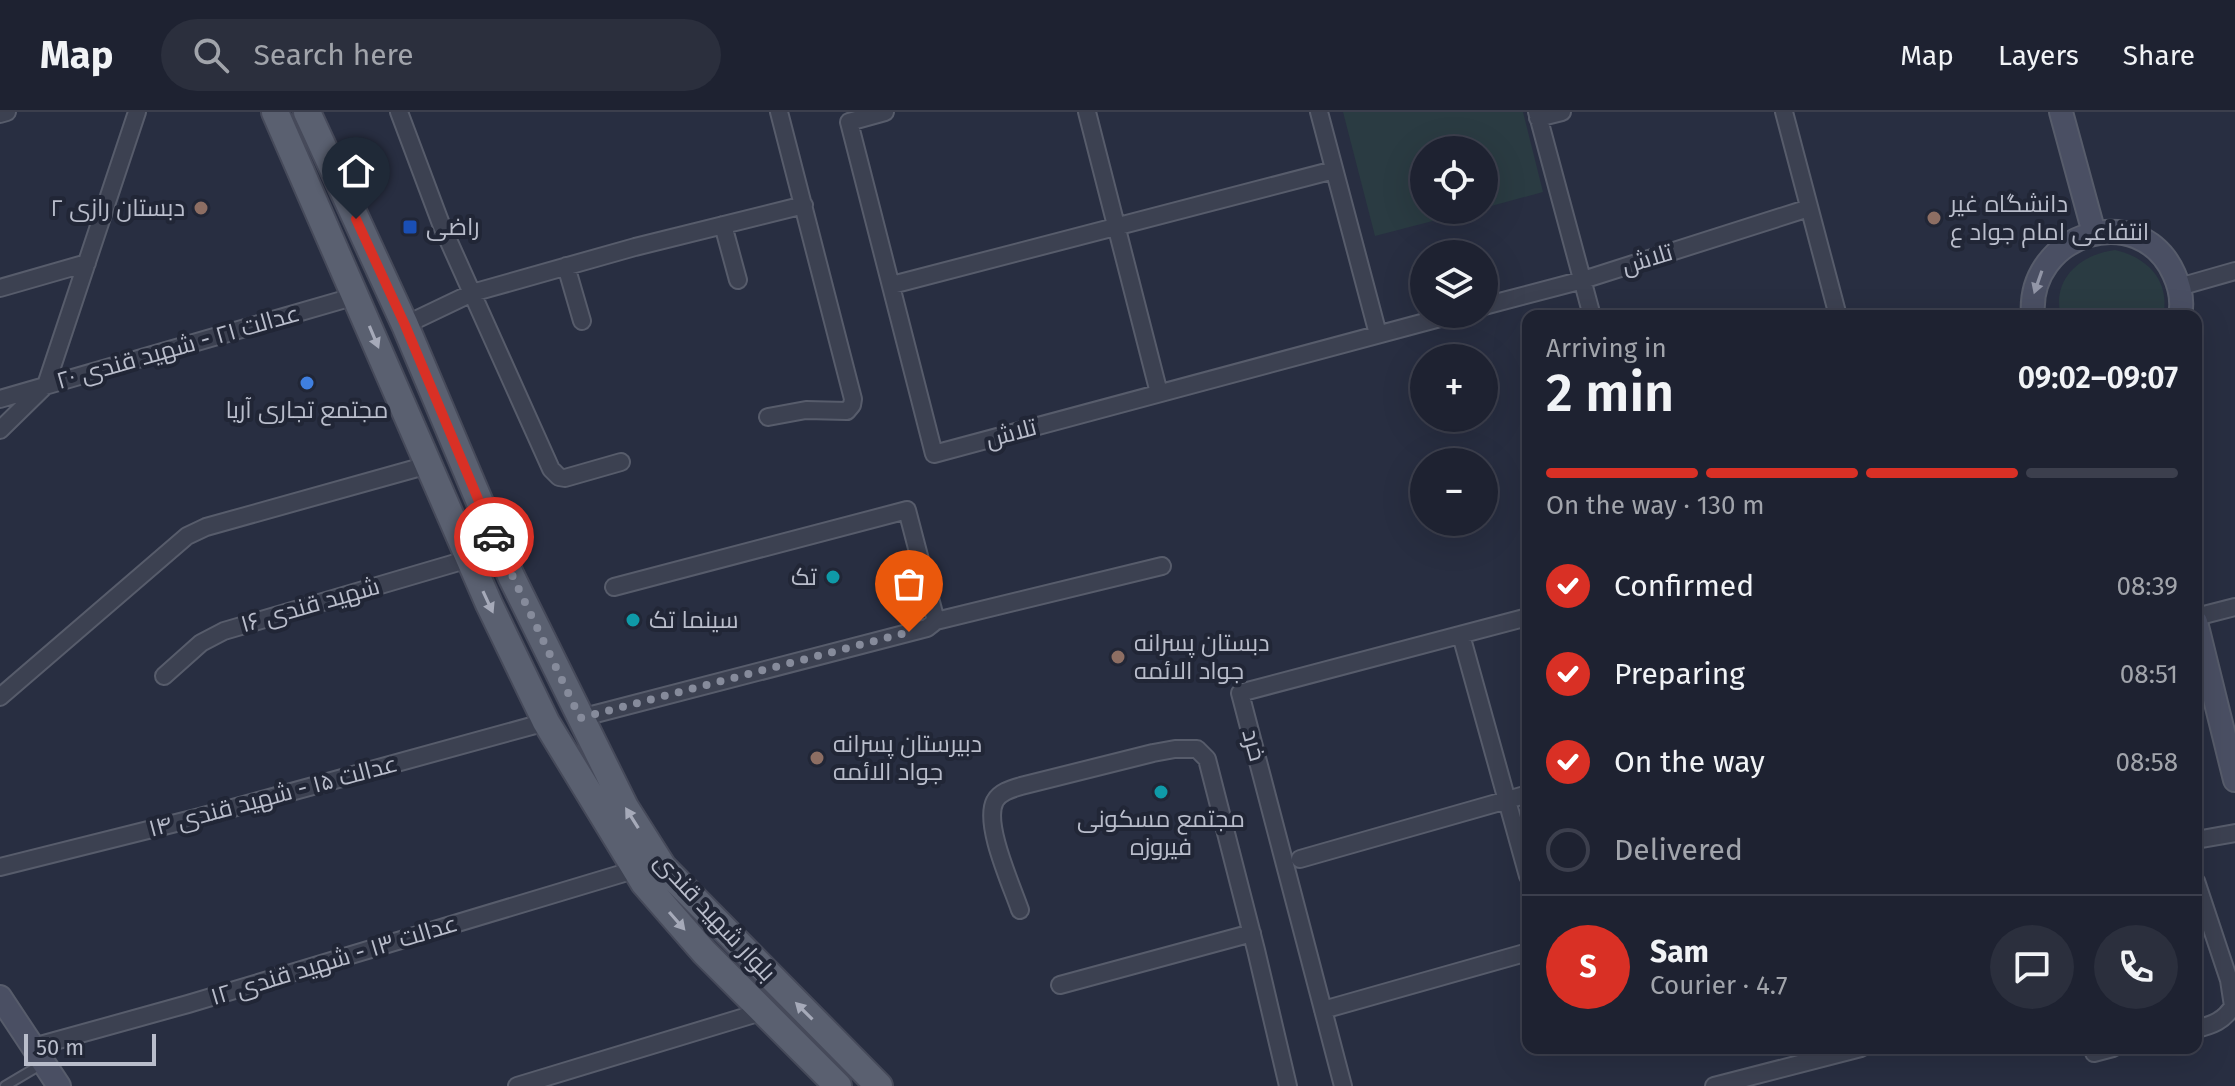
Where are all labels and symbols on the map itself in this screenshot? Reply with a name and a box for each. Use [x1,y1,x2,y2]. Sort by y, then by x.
pin [322,137,390,219]
place label: دانشگاه غیر انتفاعی امام جواد ع [1948,190,2149,248]
place label: دبستان رازی ۲ [50,194,185,222]
marker: دبستان رازی ۲ [192,199,210,217]
marker: دانشگاه غیر انتفاعی امام جواد ع [1925,209,1943,227]
place label: راضی [426,213,480,241]
marker: راضی [401,218,419,236]
street label: تلاش [1618,238,1676,280]
one-way arrow [2031,270,2043,294]
street label: عدالت ۲۱ - شهید قندی ۲۰ [53,299,303,395]
one-way arrow [367,326,380,349]
marker: مجتمع تجاری آریا [298,374,316,392]
place label: مجتمع تجاری آریا [225,396,389,426]
street label: تلاش [982,413,1040,453]
courier [454,497,534,577]
pin [875,550,943,632]
place label: تک [791,563,818,591]
marker: تک [824,568,842,586]
street label: شهید قندی ۱۶ [237,572,383,638]
one-way arrow [481,590,495,614]
place label: سینما تک [649,606,739,634]
marker: سینما تک [624,611,642,629]
place label: دبستان پسرانه جواد الائمه [1134,629,1270,685]
marker: دبستان پسرانه جواد الائمه [1109,648,1127,666]
street label: خرد [1236,726,1272,764]
place label: دبیرستان پسرانه جواد الائمه [833,730,982,786]
street label: عدالت ۱۵ - شهید قندی ۱۴ [145,749,401,843]
marker: دبیرستان پسرانه جواد الائمه [808,749,826,767]
marker: مجتمع مسکونی فیروزه [1152,783,1170,801]
place label: مجتمع مسکونی فیروزه [1077,805,1245,861]
one-way arrow [624,807,639,828]
street label: بلوار شهید قندی [649,847,781,987]
street label: عدالت ۱۳ - شهید قندی ۱۲ [207,909,461,1011]
one-way arrow [667,911,685,930]
one-way arrow [795,1002,814,1021]
scale bar [24,1030,156,1066]

